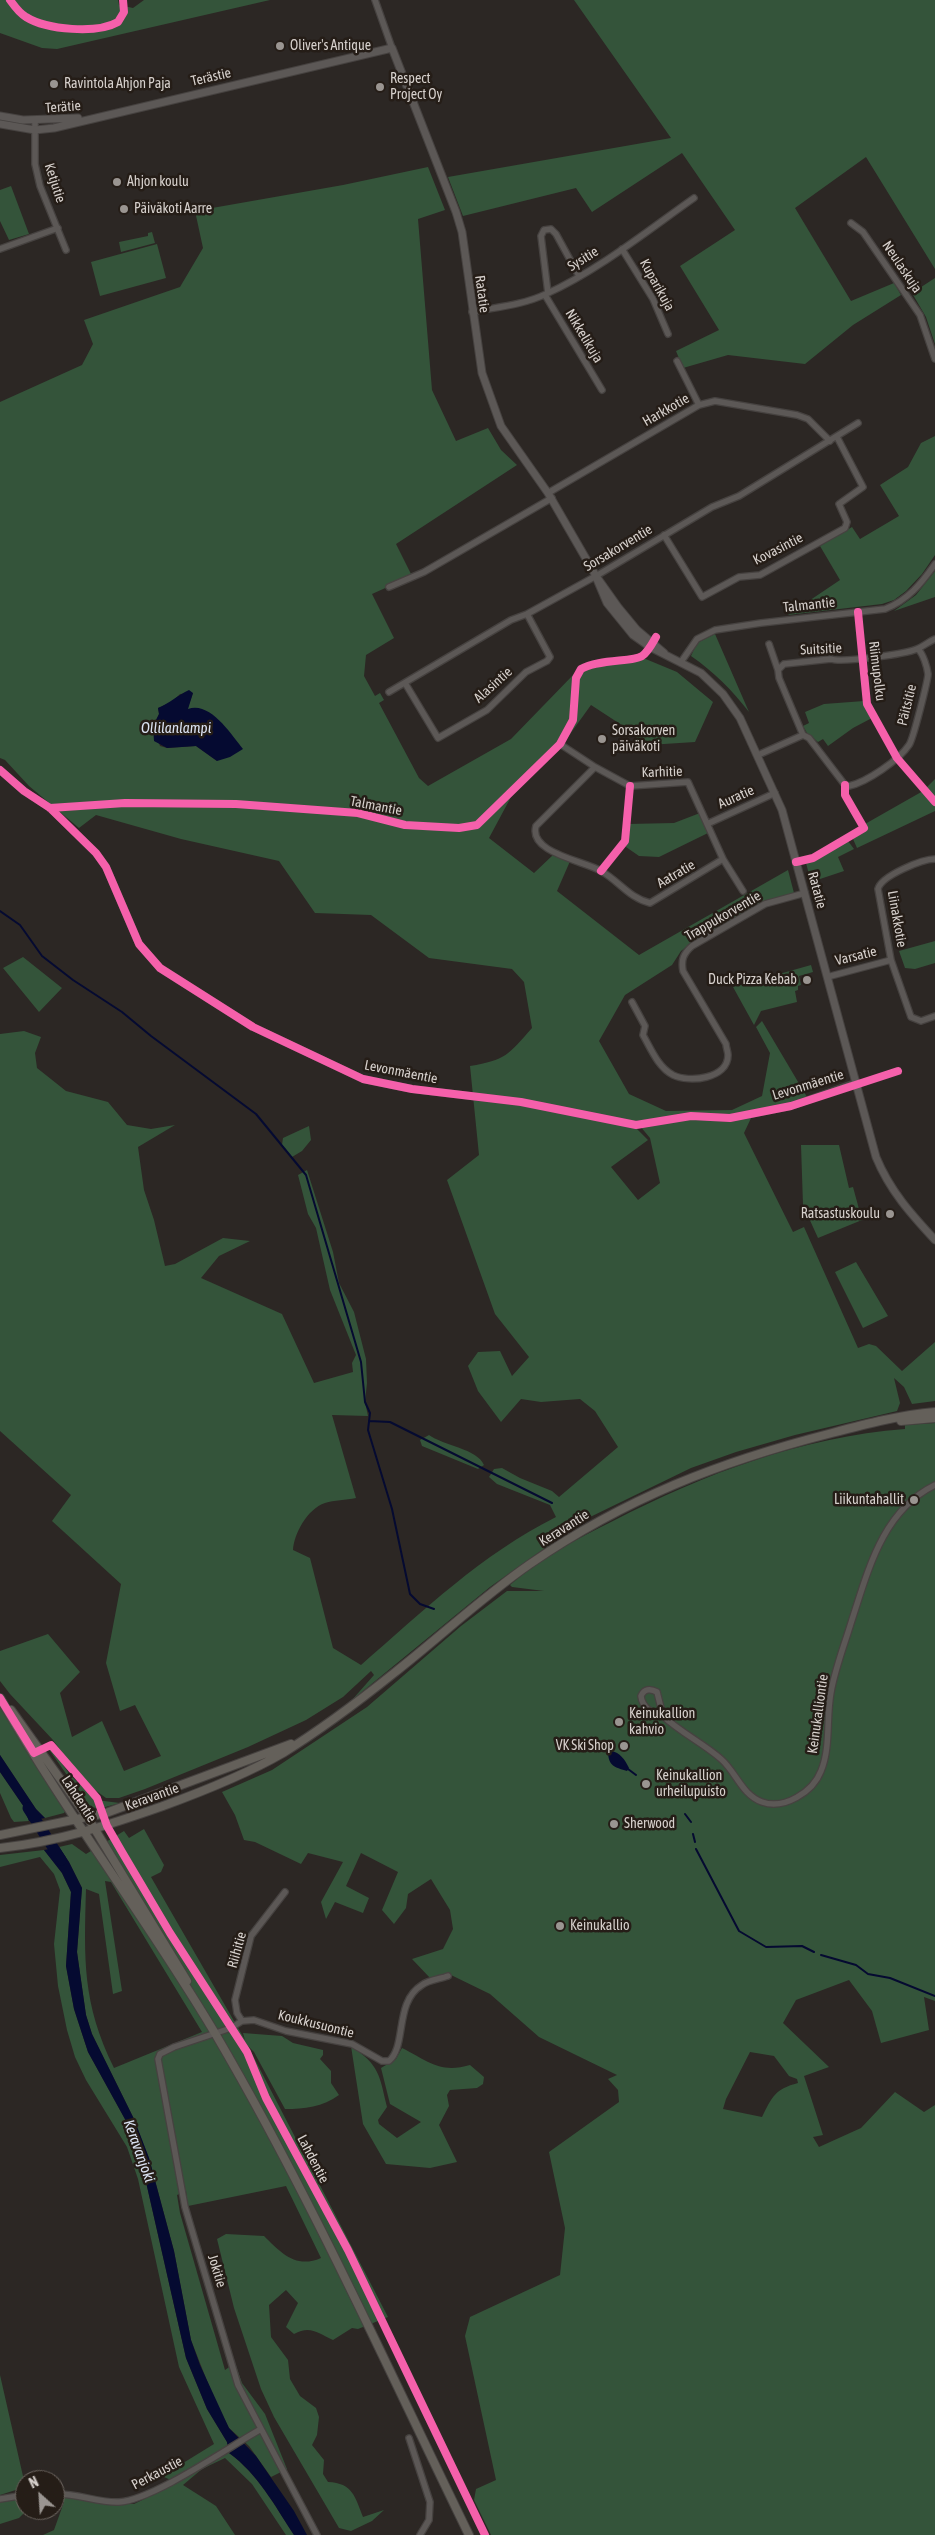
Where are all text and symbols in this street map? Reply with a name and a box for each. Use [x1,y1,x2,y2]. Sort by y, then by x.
place label: Oliver's Antique [290,38,371,54]
marker: Oliver's Antique [274,40,286,52]
street label: Terästie [189,64,233,90]
place label: Respect Project Oy [390,71,442,104]
place label: Ravintola Ahjon Paja [64,76,171,92]
marker: Ravintola Ahjon Paja [48,78,60,90]
marker: Respect Project Oy [374,81,386,93]
street label: Terätie [45,97,81,117]
street label: Ketjutie [41,161,69,205]
place label: Ahjon koulu [127,174,189,190]
marker: Ahjon koulu [111,176,123,188]
place label: Päiväkoti Aarre [134,201,212,217]
marker: Päiväkoti Aarre [118,203,130,215]
street label: Neulaskuja [878,238,926,296]
street label: Sysitie [564,243,602,275]
street label: Kuparikuja [636,256,678,314]
street label: Ratatie [471,274,493,314]
street label: Nikkelikuja [561,306,607,366]
street label: Harkkotie [640,390,692,430]
street label: Sorsakorventie [581,521,655,575]
street label: Kovasintie [750,529,806,569]
street label: Talmantie [782,594,836,616]
street label: Suitsitie [800,640,842,658]
street label: Riimupolku [865,640,889,702]
street label: Alasintie [470,663,516,707]
street label: Päitsitie [894,683,920,727]
water label: Ollilanlampi [141,719,211,737]
place label: Sorsakorven päiväkoti [612,723,675,756]
marker: Sorsakorven päiväkoti [596,733,608,745]
street label: Karhitie [641,763,683,781]
street label: Auratie [715,782,757,812]
street label: Talmantie [349,793,403,819]
street label: Aatratie [654,856,698,892]
street label: Ratatie [804,870,830,910]
street label: Trappukorventie [682,888,764,944]
street label: Liinakkotie [884,889,910,949]
street label: Varsatie [834,943,878,969]
place label: Duck Pizza Kebab [708,972,797,988]
marker: Duck Pizza Kebab [801,974,813,986]
street label: Levonmäentie [363,1057,439,1087]
street label: Levonmäentie [770,1066,846,1104]
place label: Ratsastuskoulu [801,1206,880,1222]
marker: Ratsastuskoulu [884,1208,896,1220]
place label: Liikuntahallit [834,1492,904,1508]
marker: Liikuntahallit [908,1494,920,1506]
street label: Keravantie [536,1506,592,1550]
street label: Keinukalliontie [804,1673,832,1755]
place label: Keinukallion kahvio [629,1706,695,1738]
marker: Keinukallion kahvio [613,1716,625,1728]
place label: VK Ski Shop [556,1738,614,1754]
marker: VK Ski Shop [618,1740,630,1752]
place label: Keinukallion urheilupuisto [656,1768,726,1800]
street label: Lahdentie [58,1773,100,1825]
marker: Keinukallion urheilupuisto [640,1778,652,1790]
street label: Keravantie [123,1780,181,1814]
place label: Sherwood [624,1816,675,1832]
marker: Sherwood [608,1818,620,1830]
place label: Keinukallio [570,1918,630,1934]
marker: Keinukallio [554,1920,566,1932]
street label: Riihitie [224,1930,250,1970]
street label: Koukkusuontie [276,2006,356,2042]
water label: Keravanjoki [119,2117,159,2185]
street label: Lahdentie [293,2132,333,2186]
street label: Jokitie [204,2252,230,2290]
street label: Perkaustie [129,2453,185,2493]
north arrow [15,2470,65,2520]
text: N [27,2473,41,2491]

